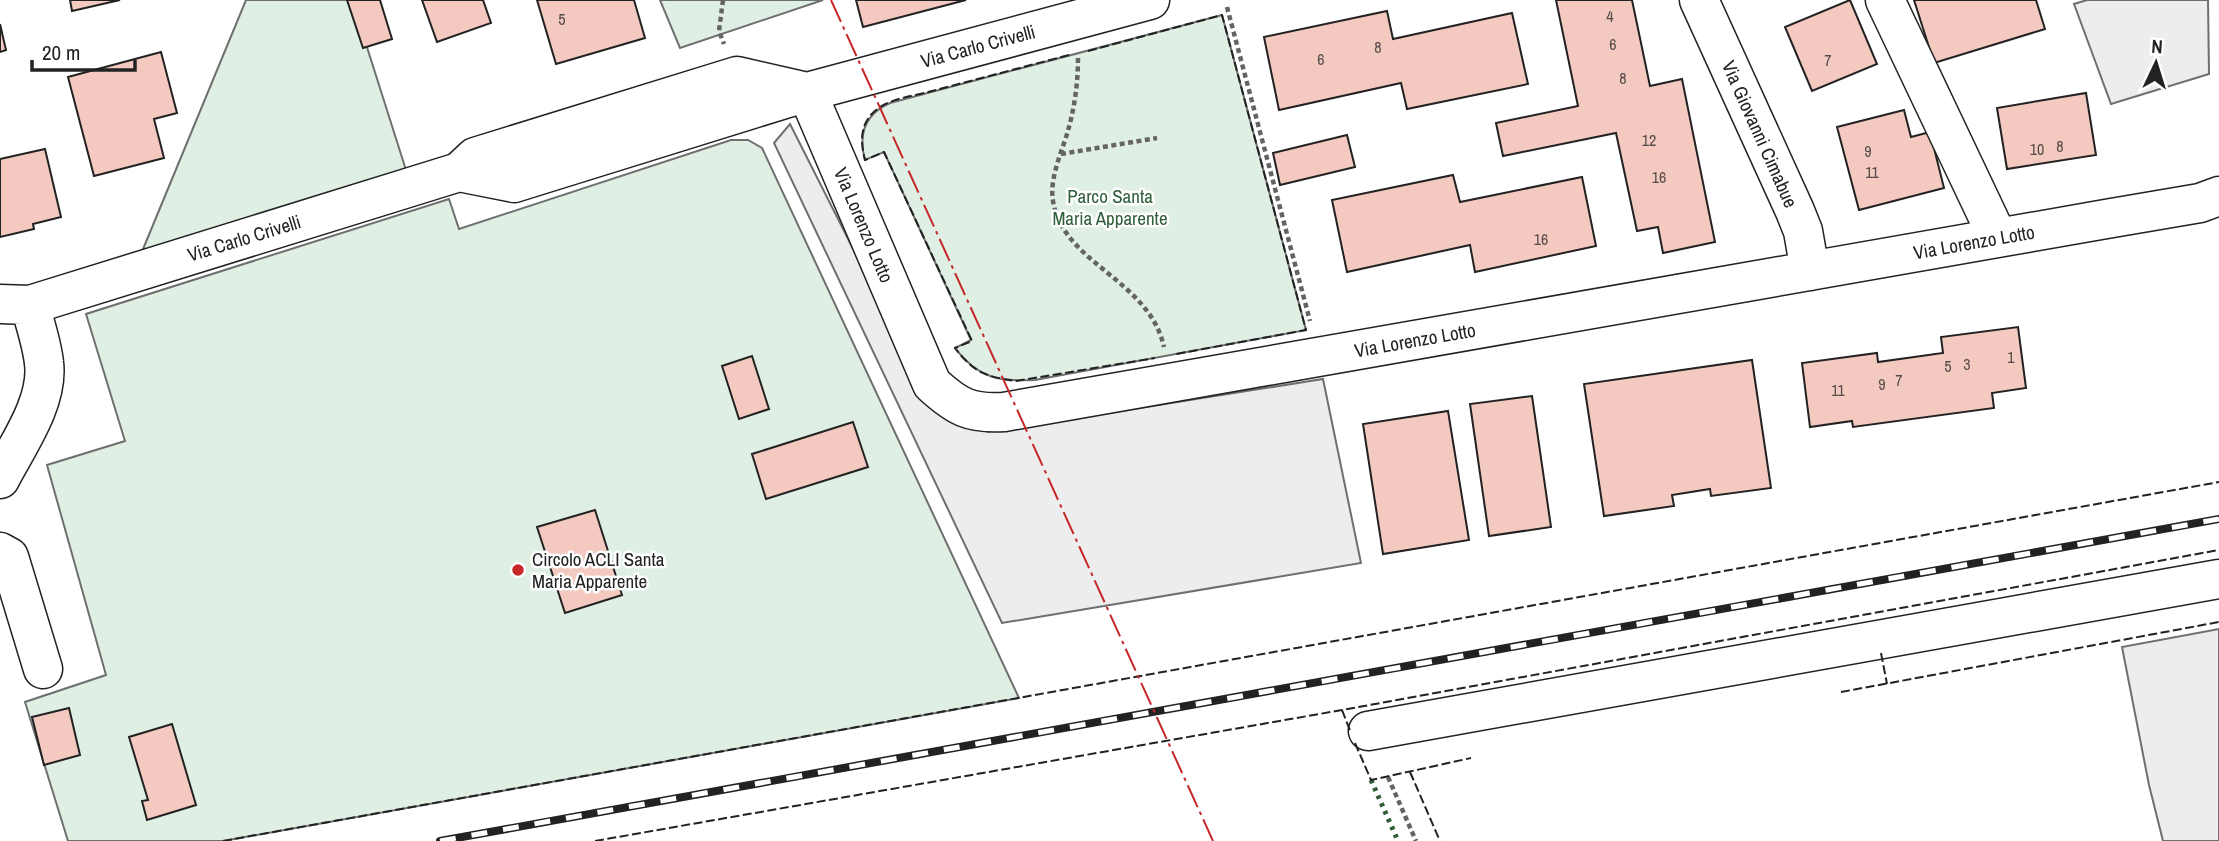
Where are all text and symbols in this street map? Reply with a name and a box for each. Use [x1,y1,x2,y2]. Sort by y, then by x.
house number: 4 [1606,5,1614,27]
house number: 5 [558,8,566,30]
street label: Via Carlo Crivelli [918,18,1038,74]
scale bar [32,28,135,72]
north arrow [2121,28,2191,98]
house number: 6 [1609,33,1617,55]
text: N [2151,33,2164,59]
house number: 8 [1374,36,1382,58]
text: 20 m [42,38,80,67]
house number: 6 [1317,48,1325,70]
house number: 7 [1824,49,1832,71]
street label: Via Giovanni Cimabue [1716,56,1804,212]
house number: 8 [1619,67,1627,89]
house number: 12 [1642,129,1656,151]
house number: 8 [2056,135,2064,157]
house number: 10 [2030,138,2044,160]
house number: 9 [1864,140,1872,162]
house number: 11 [1865,161,1880,183]
street label: Via Lorenzo Lotto [828,163,900,287]
house number: 16 [1652,166,1666,188]
park label: Parco Santa Maria Apparente [1052,183,1168,231]
street label: Via Carlo Crivelli [184,208,304,268]
street label: Via Lorenzo Lotto [1911,219,2037,265]
house number: 16 [1534,228,1548,250]
street label: Via Lorenzo Lotto [1352,317,1478,363]
house number: 1 [2007,346,2015,368]
house number: 3 [1963,353,1971,375]
house number: 5 [1944,355,1952,377]
house number: 7 [1895,369,1903,391]
house number: 9 [1878,373,1886,395]
house number: 11 [1831,379,1846,401]
place label: Circolo ACLI Santa Maria Apparente [532,546,665,594]
marker: Circolo ACLI Santa Maria Apparente [510,562,526,578]

